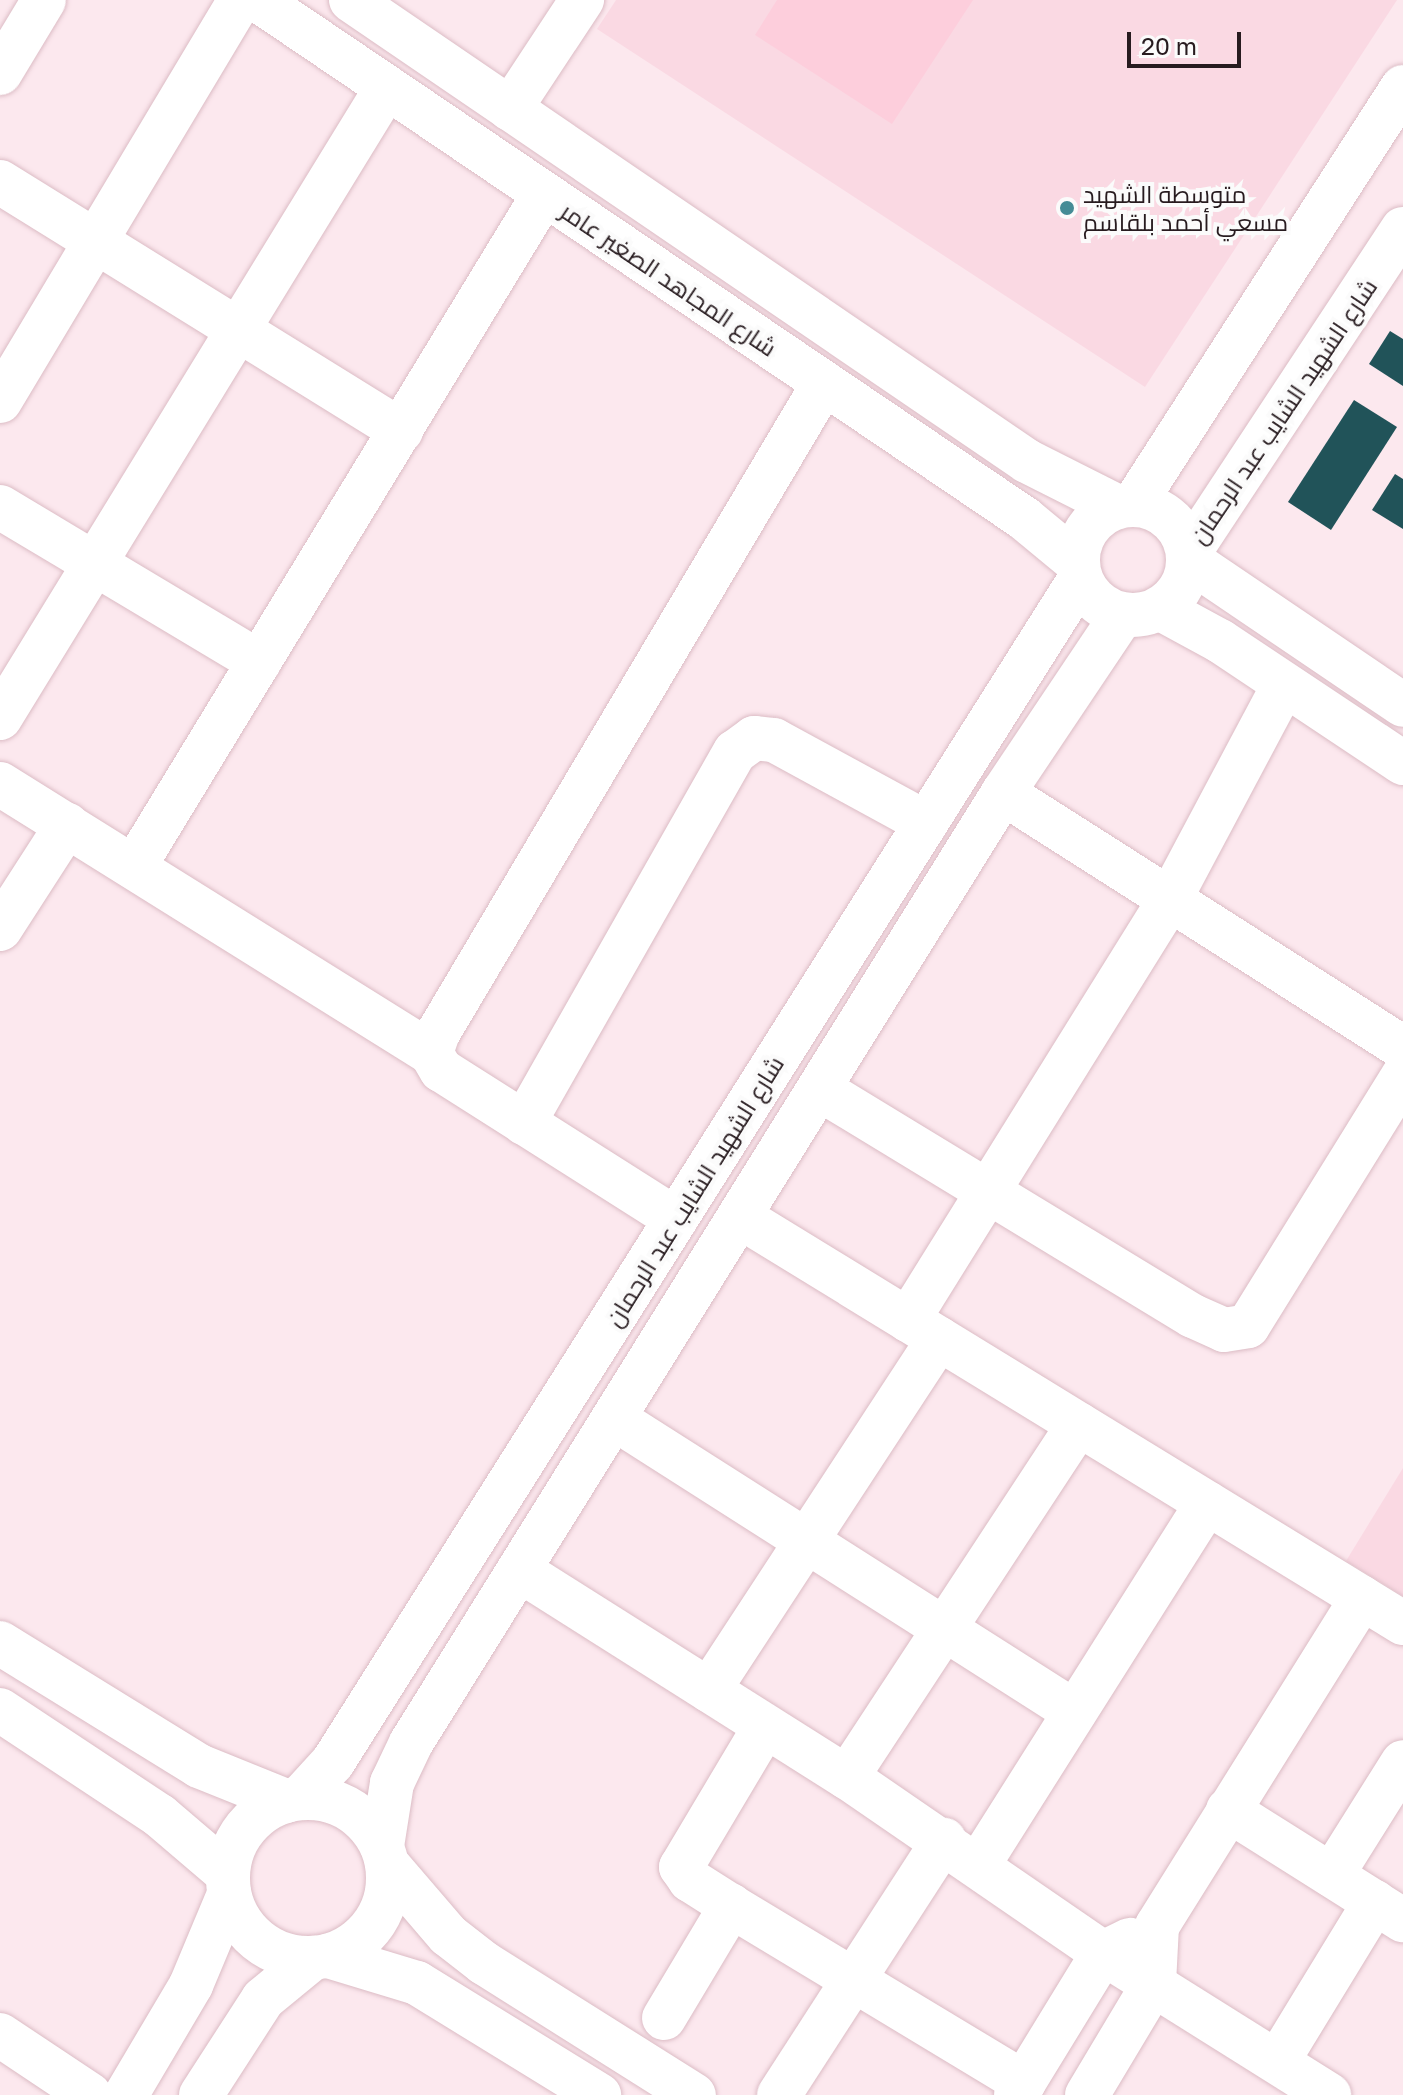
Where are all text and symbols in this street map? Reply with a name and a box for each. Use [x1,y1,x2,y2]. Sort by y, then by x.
scale bar [1131,16,1245,66]
text: 20 m [1141,31,1197,60]
place label: متوسطة الشهيد مسعي أحمد بلقاسم [1083,180,1288,236]
street label: شارع المجاهد الصغير عامر [556,196,782,362]
marker: متوسطة الشهيد مسعي أحمد بلقاسم [1058,199,1076,217]
street label: شارع الشهيد الشايب عبد الرحمان [1183,273,1383,549]
street label: شارع الشهيد الشايب عبد الرحمان [599,1050,789,1332]

